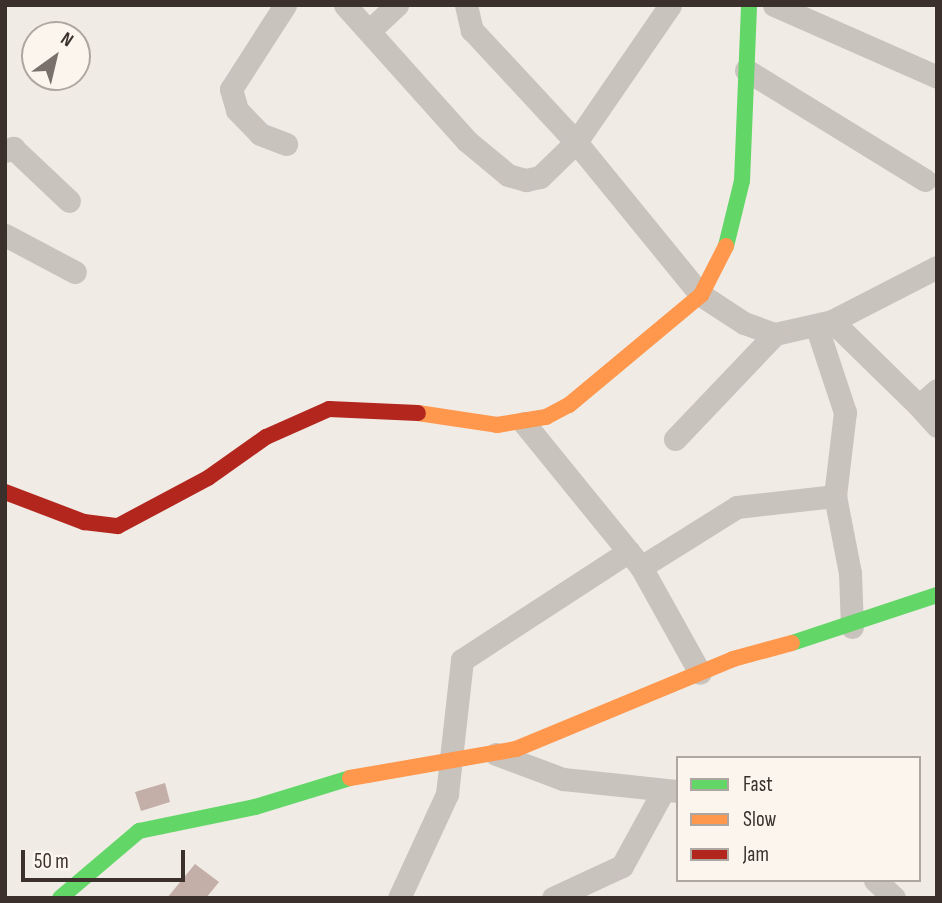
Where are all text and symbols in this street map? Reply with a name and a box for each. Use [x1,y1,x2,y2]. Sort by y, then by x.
north arrow [21,21,91,91]
text: N [56,27,78,52]
legend [676,756,921,882]
text: Fast [743,772,773,797]
text: Slow [743,807,776,832]
scale bar [24,836,189,880]
text: Jam [743,842,769,867]
text: 50 m [34,849,69,874]

